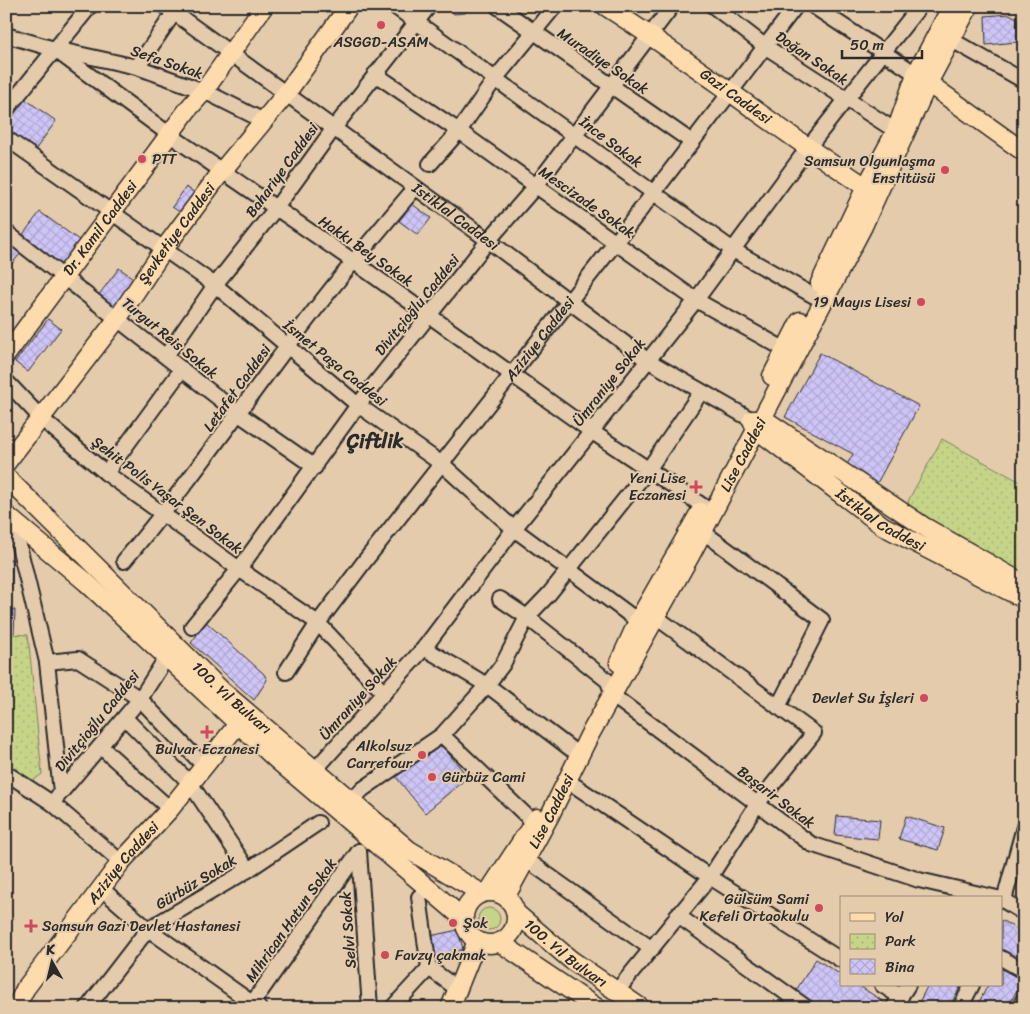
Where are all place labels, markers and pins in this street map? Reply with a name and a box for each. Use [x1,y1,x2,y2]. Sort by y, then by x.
marker: ASGGD-ASAM [375,19,387,31]
place label: ASGGD-ASAM [333,29,428,55]
place label: PTT [152,146,178,172]
place label: Samsun Olgunlaşma Enstitüsü [804,148,936,191]
marker: PTT [136,153,148,165]
marker: Samsun Olgunlaşma Enstitüsü [939,164,951,176]
place label: 19 Mayıs Lisesi [813,289,912,315]
marker: 19 Mayıs Lisesi [915,296,927,308]
place label: Yeni Lise Eczanesi [629,465,687,508]
marker: Yeni Lise Eczanesi [690,481,702,493]
place label: Devlet Su İşleri [812,685,915,711]
marker: Devlet Su İşleri [918,692,930,704]
marker: Bulvar Eczanesi [201,726,213,738]
place label: Alkolsuz Carrefour [347,733,413,776]
place label: Bulvar Eczanesi [155,736,260,762]
marker: Alkolsuz Carrefour [416,749,428,761]
place label: Gürbüz Cami [442,764,526,790]
marker: Gürbüz Cami [426,771,438,783]
place label: Gülsüm Sami Kefeli Ortaokulu [700,886,810,929]
marker: Gülsüm Sami Kefeli Ortaokulu [813,902,825,914]
place label: Şok [463,910,489,936]
place label: Samsun Gazi Devlet Hastanesi [42,913,241,939]
marker: Şok [447,917,459,929]
marker: Samsun Gazi Devlet Hastanesi [24,919,38,933]
place label: Favzy çakmak [395,942,486,968]
marker: Favzy çakmak [379,949,391,961]

